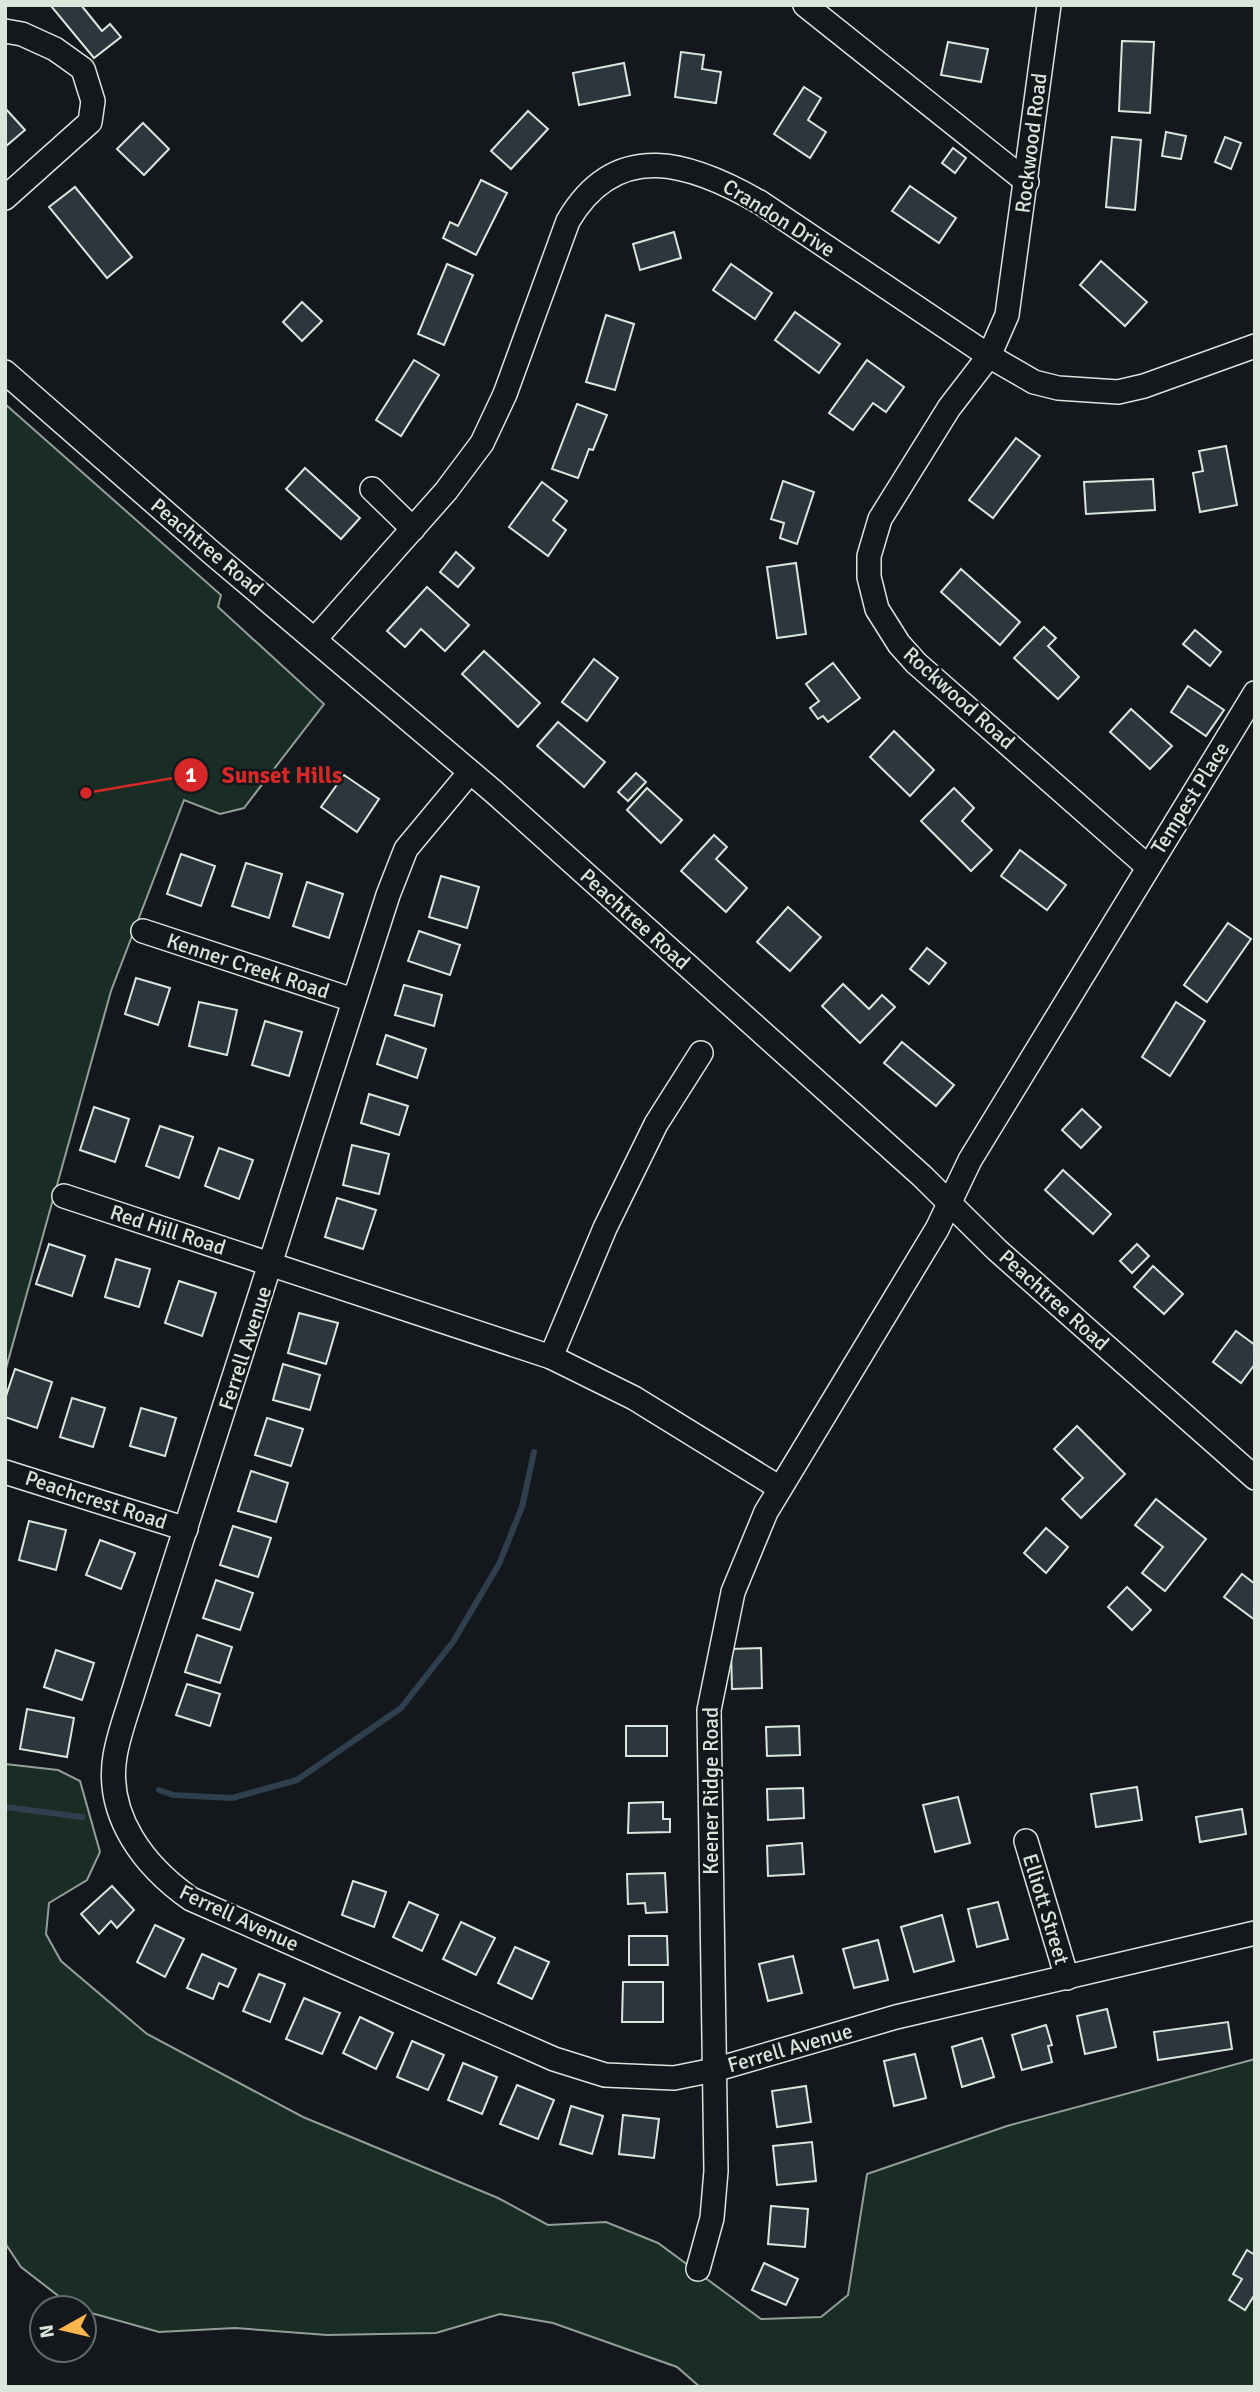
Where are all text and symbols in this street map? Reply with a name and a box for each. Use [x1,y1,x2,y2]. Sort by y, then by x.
street label: Rockwood Road [1009,71,1053,215]
street label: Crandon Drive [718,173,840,263]
street label: Peachtree Road [145,492,269,602]
street label: Rockwood Road [898,641,1020,755]
street label: Tempest Place [1145,737,1235,859]
callout: Sunset Hills [173,753,356,797]
text: Sunset Hills [222,761,342,790]
text: 1 [185,762,197,788]
street label: Peachtree Road [575,863,695,975]
street label: Kenner Creek Road [163,927,333,1005]
street label: Red Hill Road [107,1199,229,1261]
street label: Peachtree Road [994,1244,1114,1356]
street label: Ferrell Avenue [213,1283,277,1413]
street label: Peachcrest Road [22,1465,170,1535]
street label: Keener Ridge Road [698,1707,724,1875]
street label: Elliott Street [1017,1851,1075,1967]
street label: Ferrell Avenue [175,1879,303,1957]
street label: Ferrell Avenue [724,2018,856,2078]
north arrow [28,2294,98,2364]
text: N [34,2323,60,2339]

